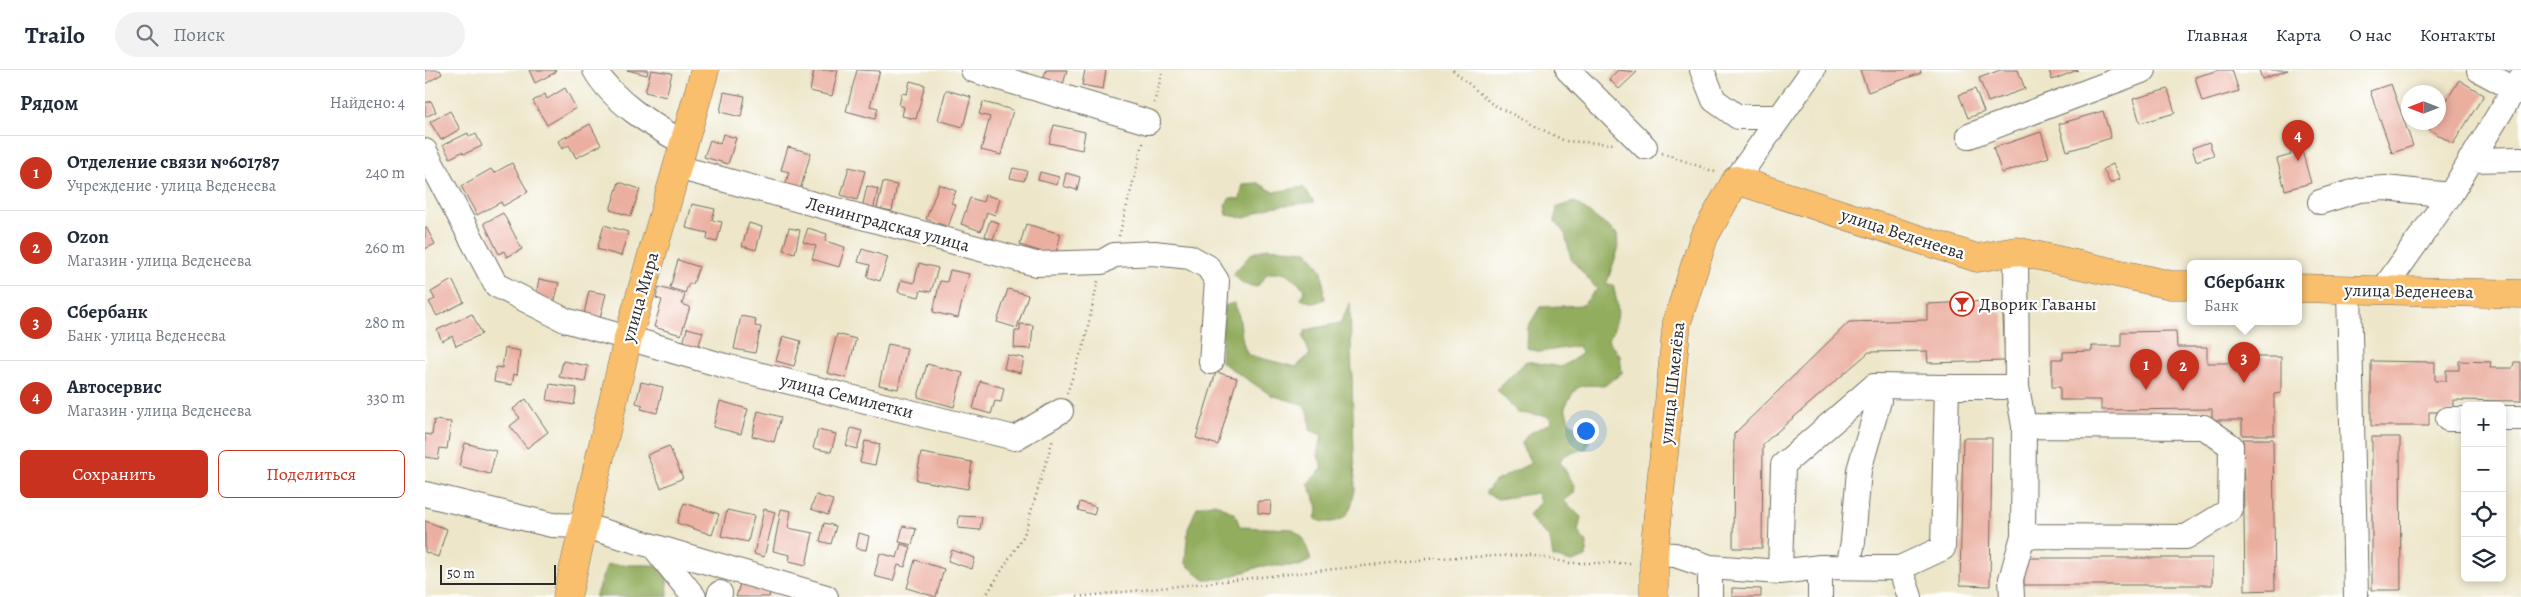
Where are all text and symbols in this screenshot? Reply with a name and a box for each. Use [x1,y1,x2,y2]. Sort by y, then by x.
search box [115,12,465,57]
text: Trailo [25,19,85,51]
icon: search [133,21,161,49]
text: Поиск [173,22,225,48]
text: Главная [2187,23,2248,47]
text: Карта [2276,23,2321,47]
text: О нас [2349,23,2392,47]
text: Контакты [2420,23,2496,47]
north arrow [2401,85,2446,130]
text: Рядом [20,89,78,117]
text: Найдено: 4 [330,92,405,114]
pin: 4 [2282,120,2314,161]
text: Отделение связи №601787 [67,149,279,175]
text: 1 [33,162,39,184]
text: 240 m [365,162,405,184]
text: Учреждение · улица Веденеева [67,175,276,197]
street label: Ленинградская улица [804,191,973,258]
street label: улица Веденеева [1837,202,1969,266]
text: Ozon [67,224,109,250]
text: 2 [32,237,40,259]
text: 260 m [365,237,405,259]
street label: улица Мира [615,248,665,346]
text: Магазин · улица Веденеева [67,250,252,272]
popup [2187,260,2302,325]
text: Сбербанк [2204,269,2285,295]
street label: улица Веденеева [2343,278,2474,304]
bar icon: Дворик Гаваны [1949,291,1975,317]
place label: Дворик Гаваны [1979,292,2097,316]
text: Банк [2204,295,2239,317]
text: Сбербанк [67,299,148,325]
text: 3 [33,312,39,334]
text: 280 m [365,312,405,334]
street label: улица Шмелёва [1654,320,1690,446]
text: Банк · улица Веденеева [67,325,226,347]
pin: 3 [2228,342,2260,383]
pin: 1 [2130,349,2162,390]
pin: 2 [2167,350,2199,391]
street label: улица Семилетки [777,368,916,424]
text: Автосервис [67,374,162,400]
text: 4 [32,387,40,409]
text: 330 m [367,387,405,409]
text: Магазин · улица Веденеева [67,400,252,422]
map controls [2461,402,2506,582]
button: + [2461,402,2506,447]
your location [1573,418,1599,444]
button: − [2461,447,2506,492]
button: Сохранить [20,450,208,498]
button: Поделиться [218,450,405,498]
button: locate [2461,492,2506,537]
button: layers [2461,537,2506,582]
scale bar [440,562,556,585]
text: 50 m [447,564,475,583]

